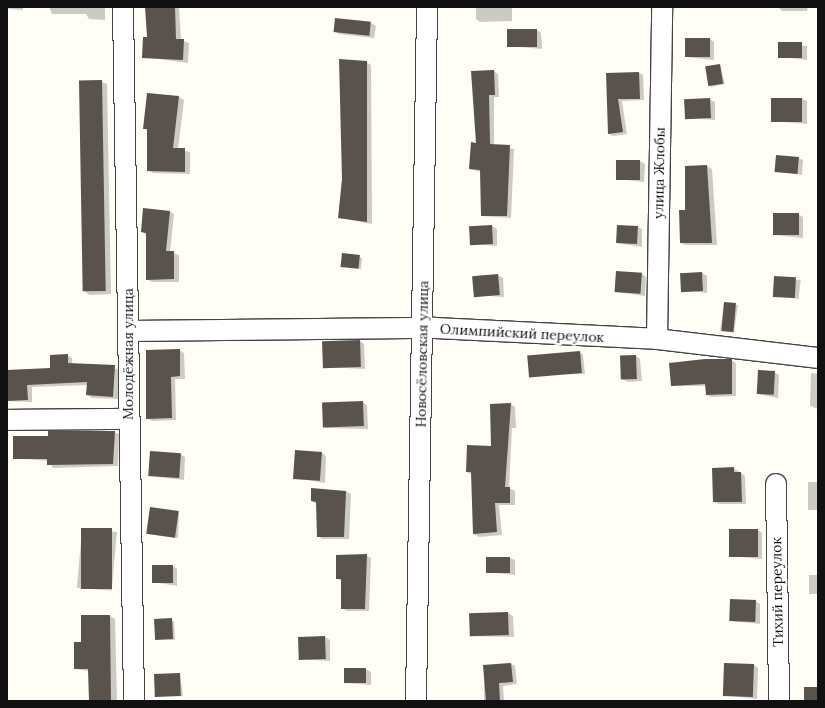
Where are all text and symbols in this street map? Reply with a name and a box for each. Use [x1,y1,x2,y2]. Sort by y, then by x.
street label: улица Жлобы [650,127,668,219]
street label: Новосёловская улица [412,280,432,428]
street label: Молодёжная улица [120,288,136,420]
street label: Олимпийский переулок [440,320,604,346]
street label: Тихий переулок [768,537,786,647]

